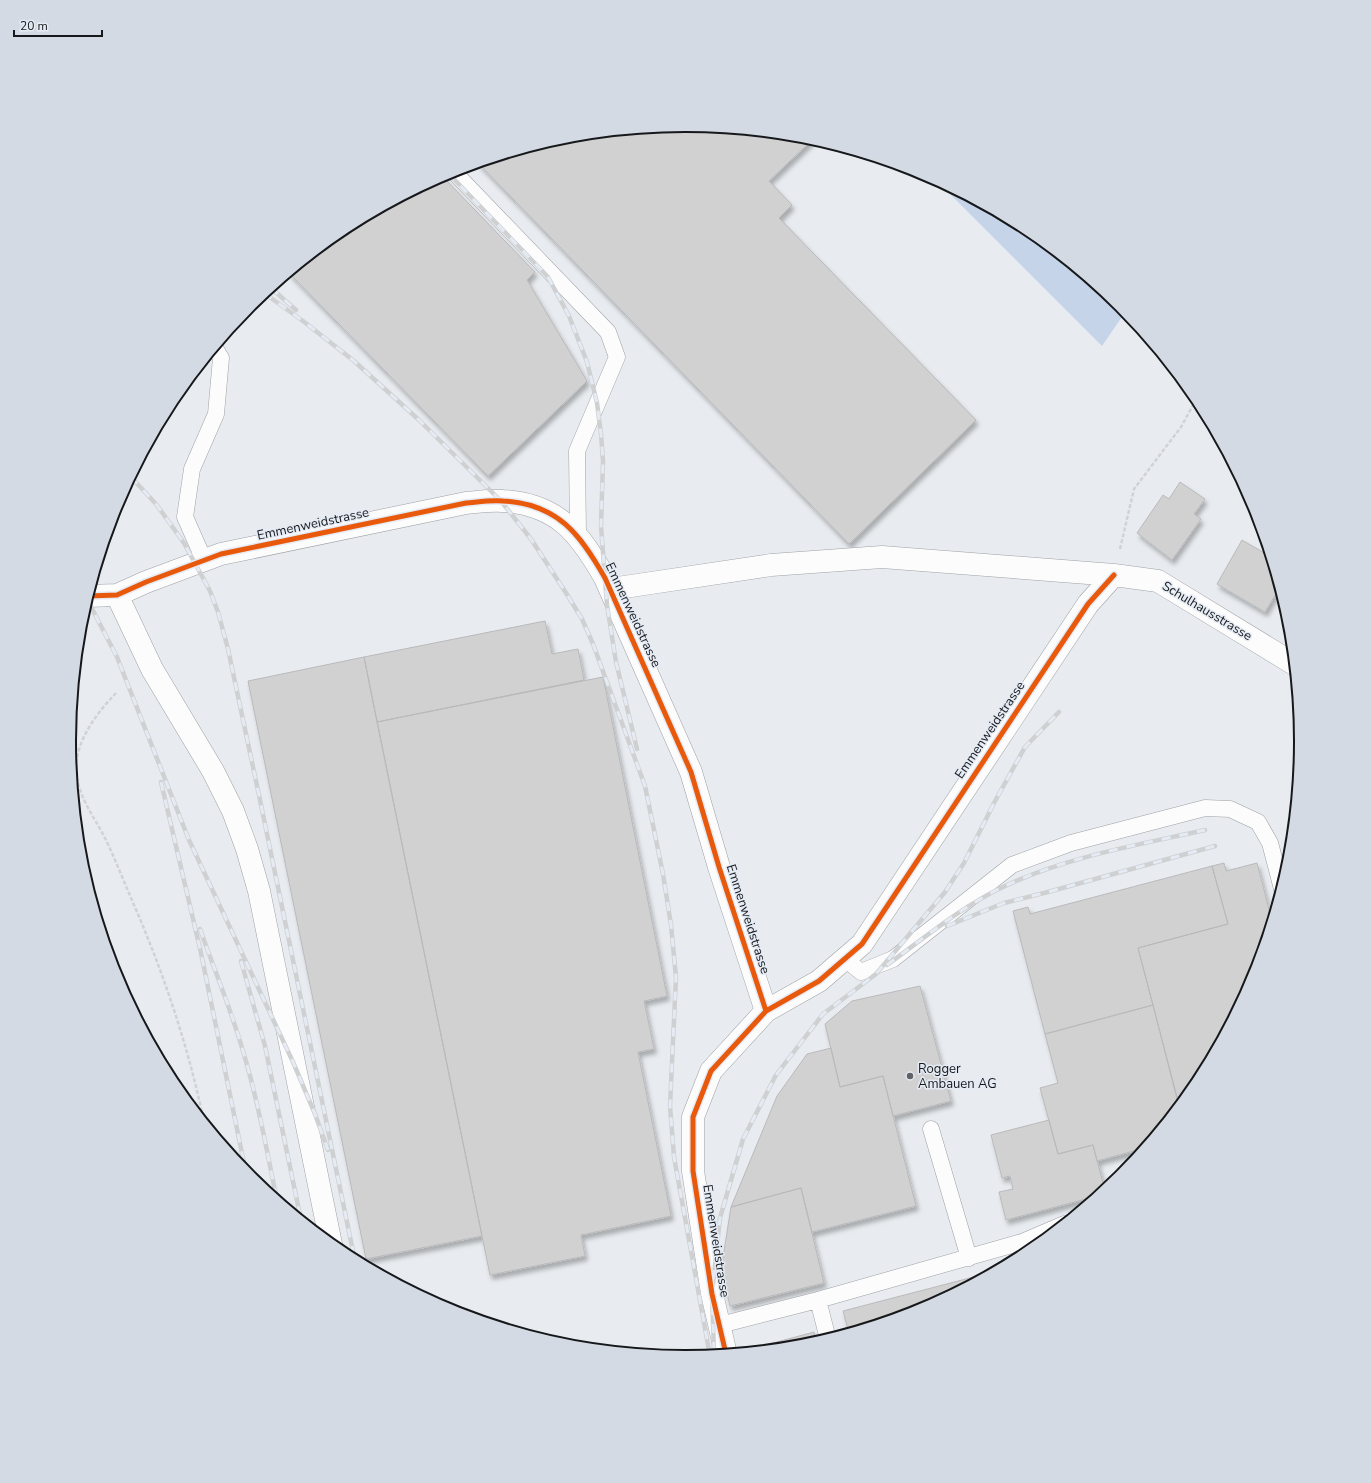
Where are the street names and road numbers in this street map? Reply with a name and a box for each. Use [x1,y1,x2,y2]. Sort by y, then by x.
street label: Emmenweidstrasse [255,503,371,545]
street label: Emmenweidstrasse [601,560,665,671]
street label: Schulhausstrasse [1159,577,1255,645]
street label: Emmenweidstrasse [951,678,1029,782]
street label: Emmenweidstrasse [722,862,774,976]
street label: Emmenweidstrasse [698,1183,734,1299]

